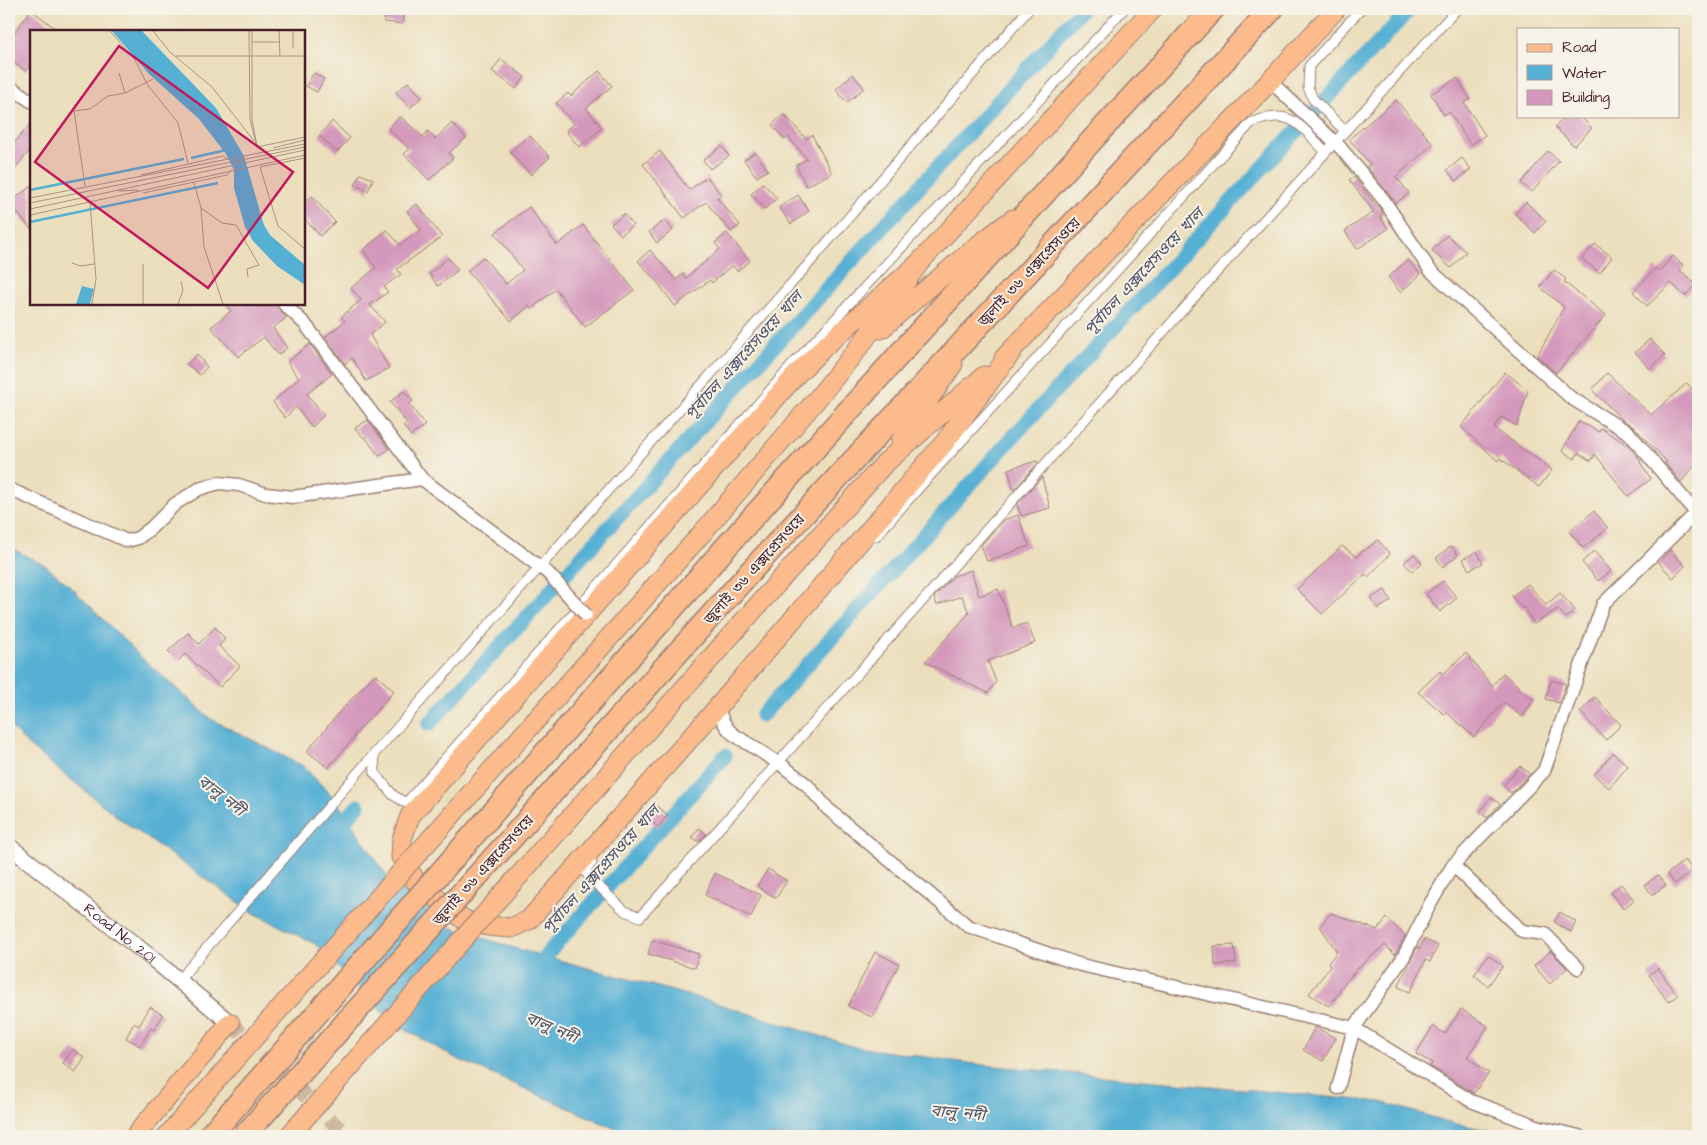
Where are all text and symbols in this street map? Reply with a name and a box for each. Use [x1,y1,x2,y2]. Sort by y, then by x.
legend [1517,28,1680,118]
inset map [30,30,305,305]
text: Road [1562,37,1597,58]
text: Water [1562,63,1606,84]
text: Building [1562,87,1610,109]
water label: পূর্বাচল এক্সপ্রেসওয়ে খাল [1079,201,1211,340]
street label: জুলাই ৩৬ এক্সপ্রেসওয়ে [973,213,1086,332]
water label: পূর্বাচল এক্সপ্রেসওয়ে খাল [680,284,810,425]
street label: জুলাই ৩৬ এক্সপ্রেসওয়ে [698,509,810,630]
water label: বালু নদী [193,770,252,823]
water label: পূর্বাচল এক্সপ্রেসওয়ে খাল [537,798,667,939]
street label: জুলাই ৩৬ এক্সপ্রেসওয়ে [427,810,539,931]
street label: Road No. 201 [79,898,160,968]
water label: বালু নদী [522,1007,584,1050]
water label: বালু নদী [930,1100,989,1127]

